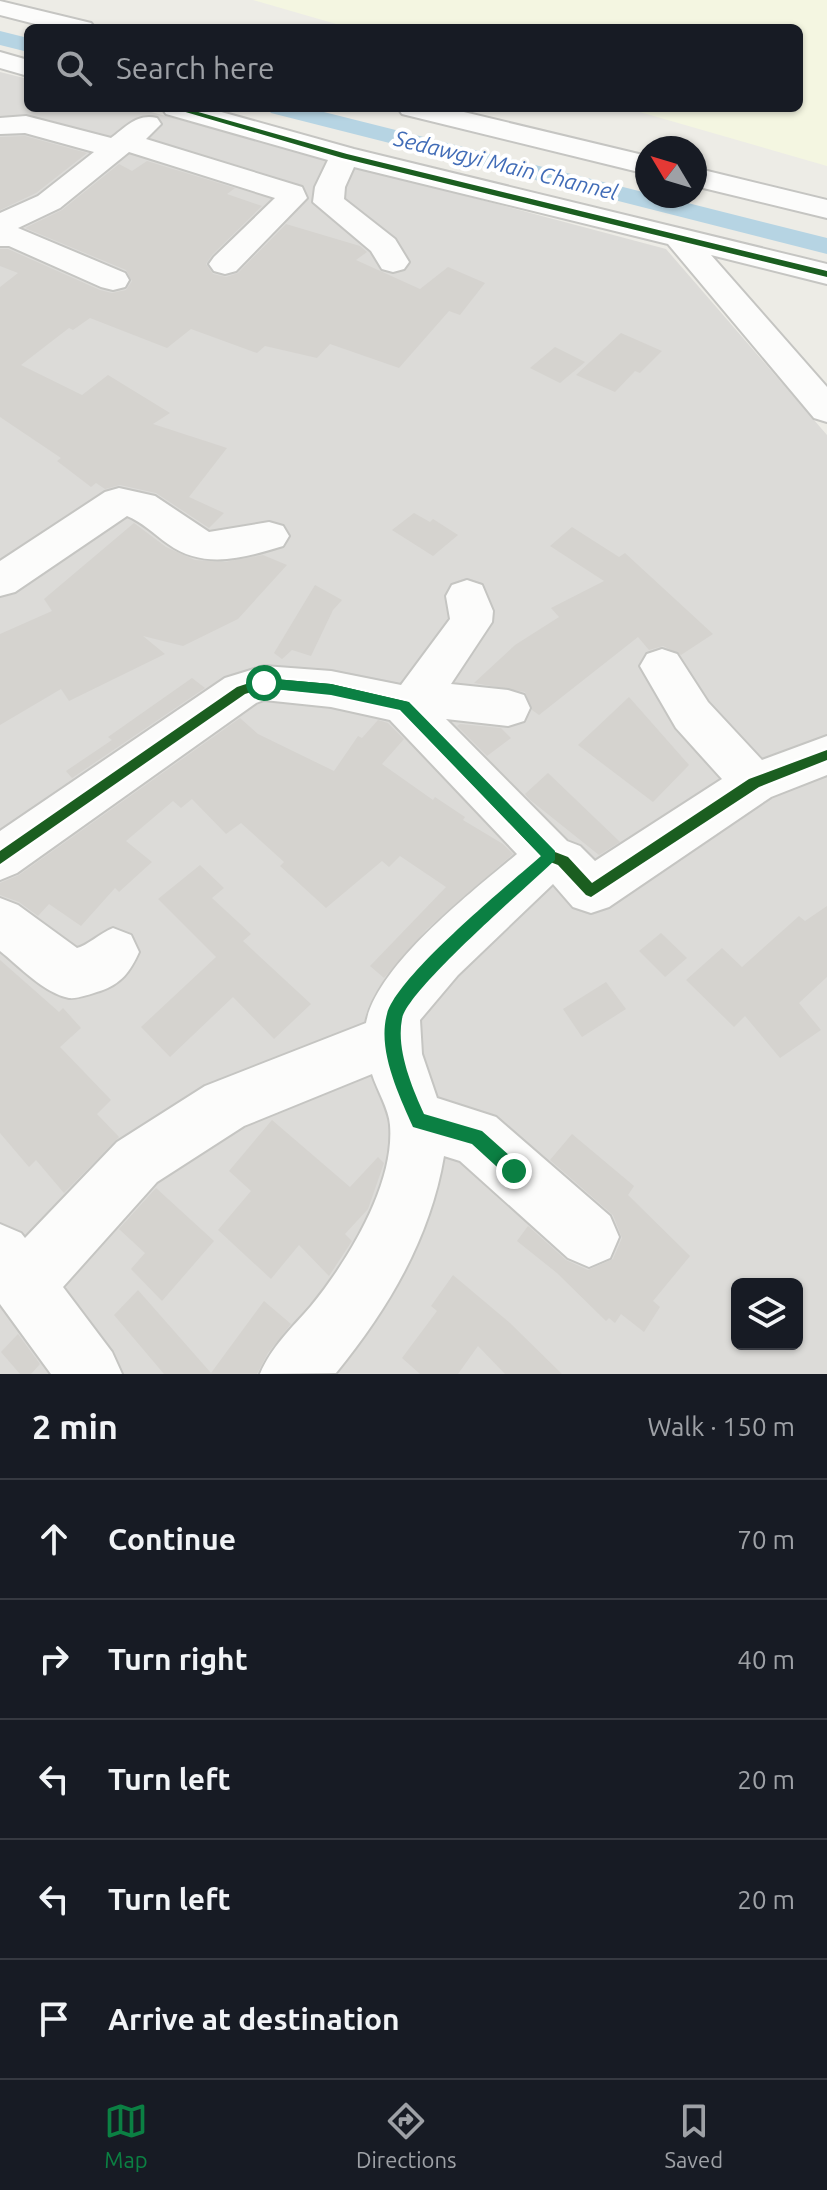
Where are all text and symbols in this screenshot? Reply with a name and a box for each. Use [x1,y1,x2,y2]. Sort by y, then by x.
search box [24,24,803,112]
icon: search [52,46,96,90]
text: Search here [116,51,275,85]
water label: Sedawgyi Main Channel [391,124,620,204]
north arrow [635,136,707,208]
route start [246,665,282,701]
route end [496,1153,532,1189]
map controls [731,1278,803,1350]
button: layers [731,1278,803,1350]
text: 2 min [32,1407,118,1445]
text: Walk · 150 m [647,1412,795,1441]
icon: ahead [32,1517,76,1561]
text: Continue [108,1522,236,1556]
text: 70 m [737,1525,795,1554]
icon: right [32,1637,76,1681]
text: Turn right [108,1642,248,1676]
text: 40 m [737,1645,795,1674]
icon: left [32,1757,76,1801]
text: Turn left [108,1762,230,1796]
text: 20 m [737,1765,795,1794]
icon: left [32,1877,76,1921]
text: Turn left [108,1882,230,1916]
text: 20 m [737,1885,795,1914]
icon: arrive [32,1997,76,2041]
text: Arrive at destination [108,2002,400,2036]
tab: Map [104,2099,148,2172]
tab: Directions [356,2099,457,2172]
tab: Saved [664,2099,723,2172]

